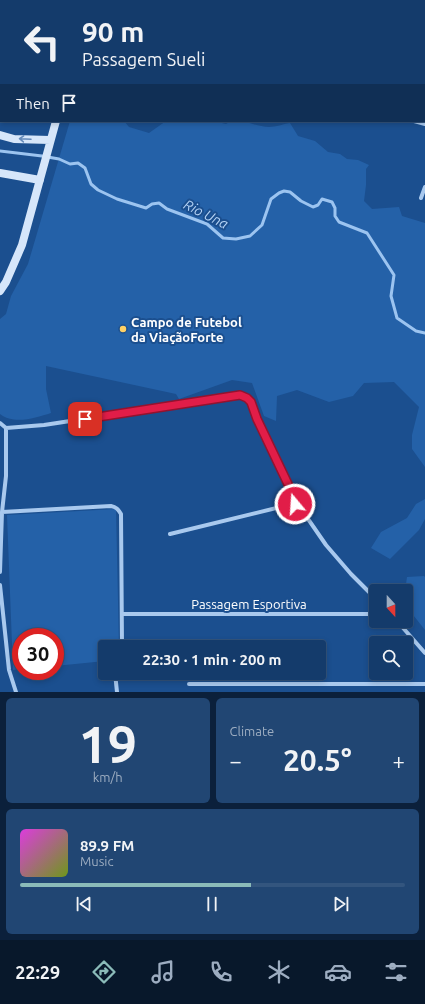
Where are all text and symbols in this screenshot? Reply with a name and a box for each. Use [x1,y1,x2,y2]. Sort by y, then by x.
icon: left [16,16,68,68]
text: 90 m [82,16,144,47]
text: Passagem Sueli [82,49,205,69]
icon: arrive [58,92,80,114]
text: Then [16,95,50,112]
one-way arrow [19,136,32,143]
water label: Rio Una [181,196,231,232]
place label: Campo de Futebol da ViaçãoForte [131,315,242,345]
marker: Campo de Futebol da ViaçãoForte [118,324,128,334]
pin [68,402,102,436]
icon: arrive [74,408,96,430]
position arrow [274,483,316,525]
north arrow [369,584,413,628]
map controls [369,584,413,680]
street label: Passagem Esportiva [191,597,307,611]
speed limit sign: 30 [12,628,64,680]
button: search [369,636,413,680]
text: 22:30 · 1 min · 200 m [143,651,281,668]
text: 19 [78,715,137,773]
text: Climate [230,724,274,738]
text: 20.5° [283,743,352,777]
text: − [230,748,242,773]
text: + [393,748,405,773]
text: km/h [93,770,123,784]
text: 89.9 FM [80,837,134,854]
text: Music [80,854,114,868]
icon: previous [73,893,95,915]
icon: pause [201,893,223,915]
icon: next [330,893,352,915]
icon: directions [90,958,118,986]
icon: music [149,958,177,986]
icon: phone [207,958,235,986]
icon: climate [265,958,293,986]
icon: car [324,958,352,986]
icon: filters [382,958,410,986]
text: 22:29 [15,962,60,982]

